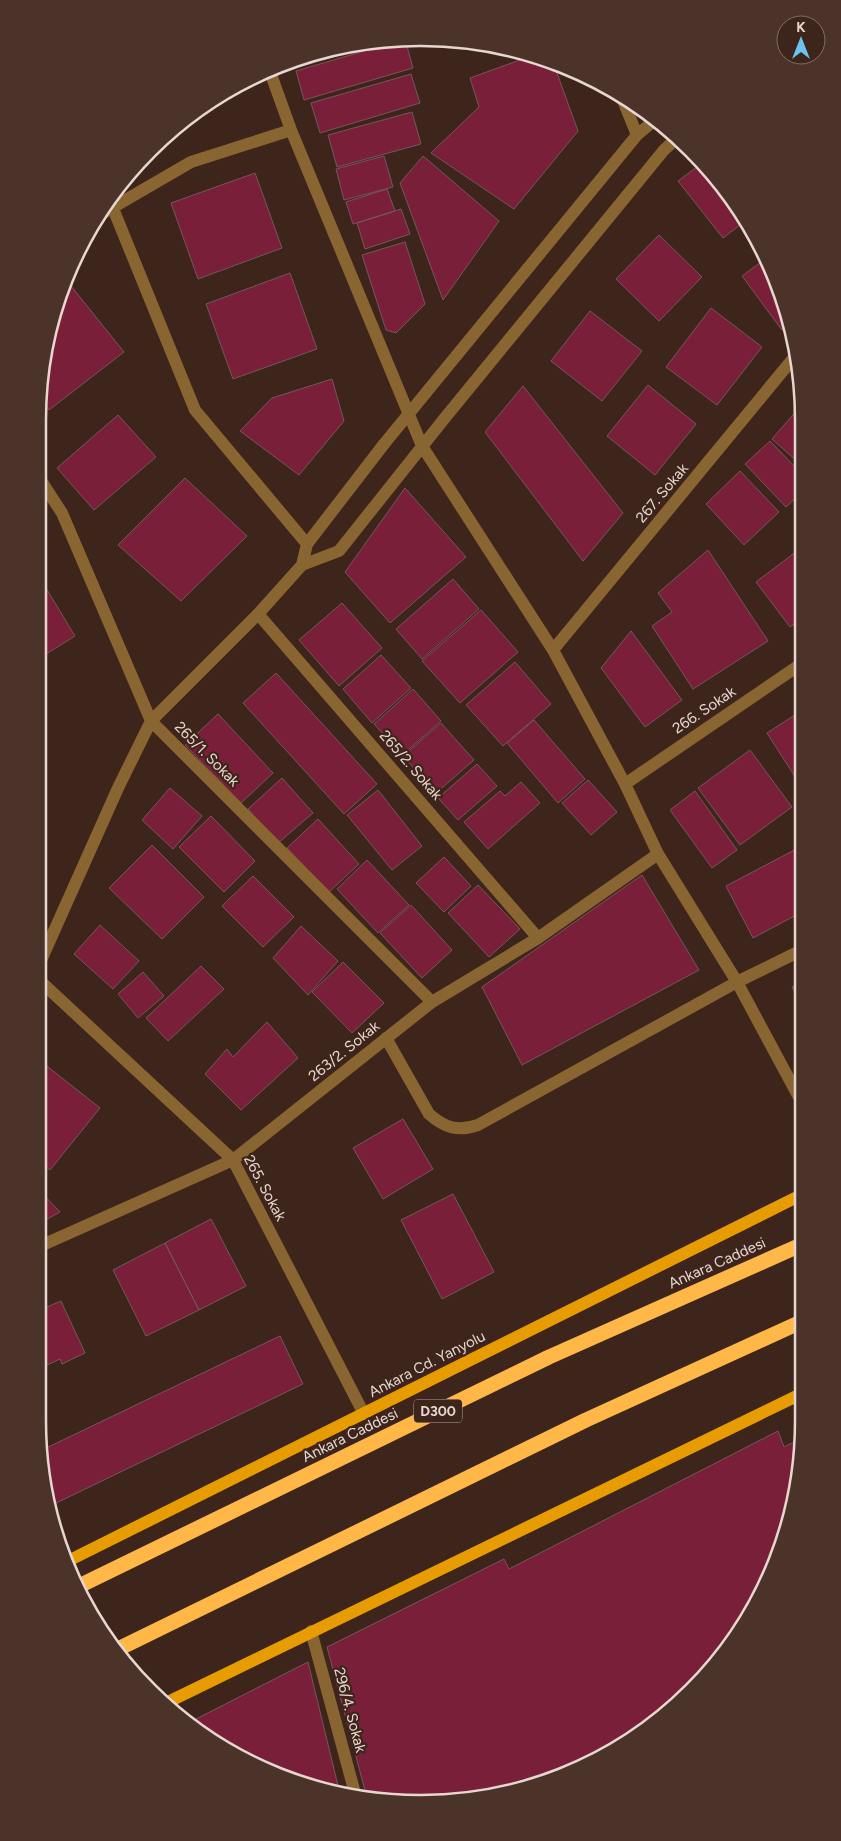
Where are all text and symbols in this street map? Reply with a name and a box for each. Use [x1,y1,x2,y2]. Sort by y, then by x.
north arrow [776,15,826,65]
text: K [796,19,806,36]
street label: 267. Sokak [632,459,692,526]
street label: 266. Sokak [669,682,740,738]
street label: 265/1. Sokak [171,718,244,791]
street label: 265/2. Sokak [376,726,447,804]
street label: 263/2. Sokak [305,1016,384,1085]
street label: 265. Sokak [240,1152,290,1225]
street label: Ankara Caddesi [666,1234,768,1292]
street label: Ankara Cd. Yanyolu [366,1327,488,1401]
road number: D300 [414,1400,462,1422]
street label: Ankara Caddesi [299,1404,401,1466]
street label: 296/4. Sokak [330,1666,370,1755]

